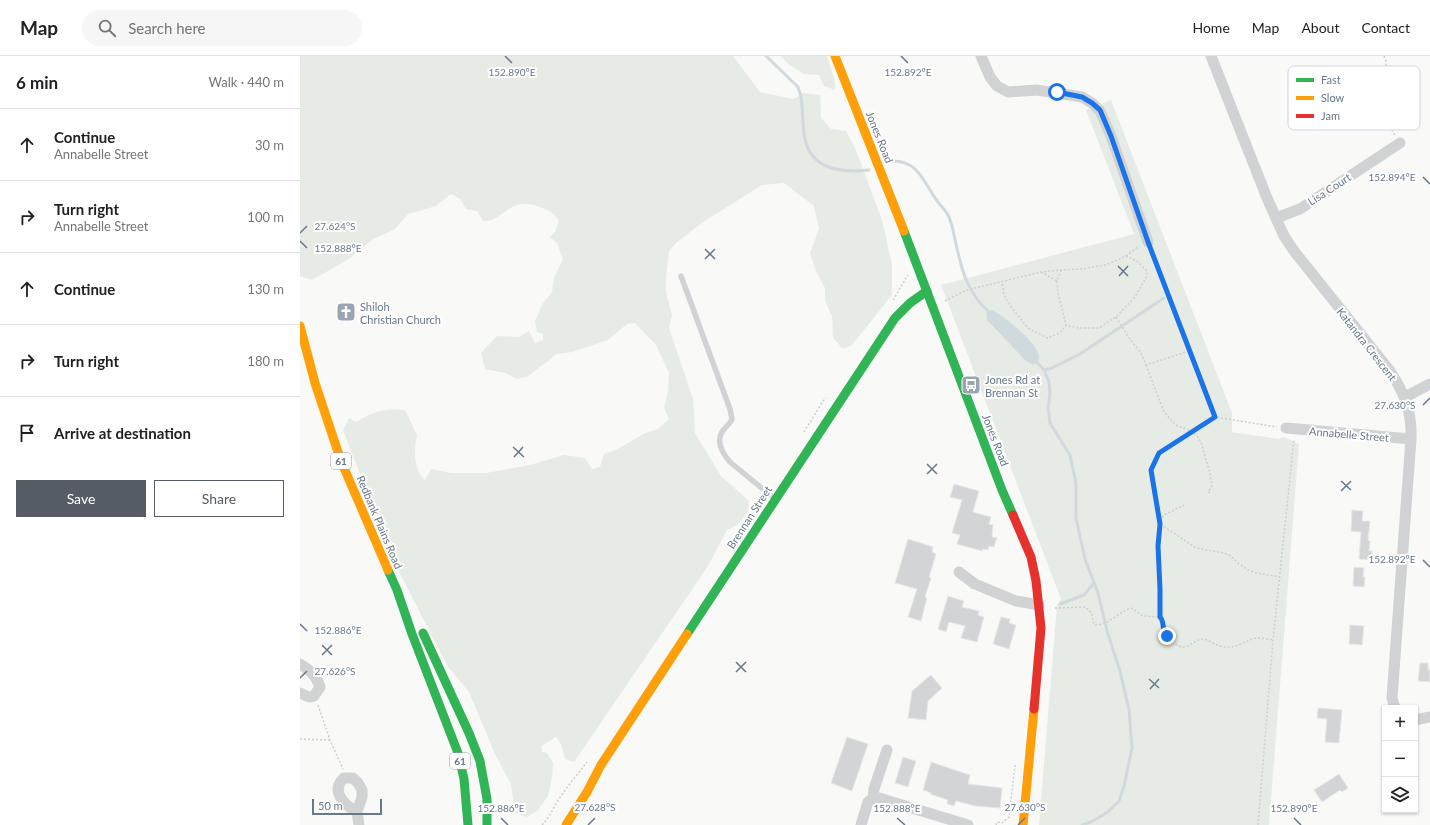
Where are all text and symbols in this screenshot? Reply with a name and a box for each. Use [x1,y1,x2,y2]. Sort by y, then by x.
search box [82,10,362,46]
text: Map [20,16,58,39]
icon: search [96,17,118,39]
text: Search here [128,19,206,37]
text: Home [1192,19,1230,36]
text: Map [1252,19,1279,36]
text: About [1301,19,1339,36]
text: Contact [1361,19,1410,36]
text: 152.890°E [488,66,536,78]
text: 152.892°E [884,66,932,78]
legend [1288,66,1420,130]
text: 6 min [16,72,58,93]
text: Fast [1321,73,1341,86]
text: Walk · 440 m [208,74,284,90]
route start [1048,83,1066,101]
text: Slow [1321,91,1345,104]
street label: Jones Road [864,109,896,165]
text: Jam [1321,109,1340,122]
text: Continue [54,128,115,146]
icon: ahead [16,134,38,156]
text: 30 m [255,137,284,153]
text: Annabelle Street [54,146,148,162]
street label: Lisa Court [1305,170,1353,208]
text: 152.894°E [1368,171,1416,183]
text: Turn right [54,200,119,218]
icon: right [16,206,38,228]
text: 100 m [247,209,284,225]
text: Annabelle Street [54,218,148,234]
text: 27.624°S [315,220,355,232]
text: 152.888°E [314,242,362,254]
icon: ahead [16,278,38,300]
text: Continue [54,280,115,298]
text: 130 m [247,281,284,297]
place label: Shiloh Christian Church [360,300,441,326]
church icon: Shiloh Christian Church [335,301,357,323]
street label: Katandra Crescent [1334,305,1400,383]
icon: right [16,350,38,372]
text: Turn right [54,352,119,370]
text: 180 m [247,353,284,369]
place label: Jones Rd at Brennan St [985,373,1040,399]
bus stop icon: Jones Rd at Brennan St [960,374,982,396]
text: 27.630°S [1375,399,1415,411]
street label: Jones Road [980,412,1012,468]
icon: arrive [16,422,38,444]
text: Arrive at destination [54,424,191,442]
street label: Annabelle Street [1309,424,1389,444]
road number: 61 [331,453,351,469]
street label: Redbank Plains Road [354,473,406,571]
button: Save [16,480,146,517]
button: Share [154,480,284,517]
street label: Brennan Street [724,483,774,551]
text: 152.892°E [1368,553,1416,565]
text: 152.886°E [314,624,362,636]
route end [1158,627,1176,645]
text: 27.626°S [315,665,355,677]
map controls [1382,705,1418,813]
button: + [1382,705,1418,741]
button: − [1382,741,1418,777]
road number: 61 [450,753,470,769]
button: layers [1382,777,1418,813]
scale bar [312,797,382,816]
text: 50 m [318,799,343,812]
text: 27.628°S [575,801,615,813]
text: 27.630°S [1005,801,1045,813]
text: 152.886°E [477,802,525,814]
text: 152.888°E [873,802,921,814]
text: 152.890°E [1270,802,1318,814]

